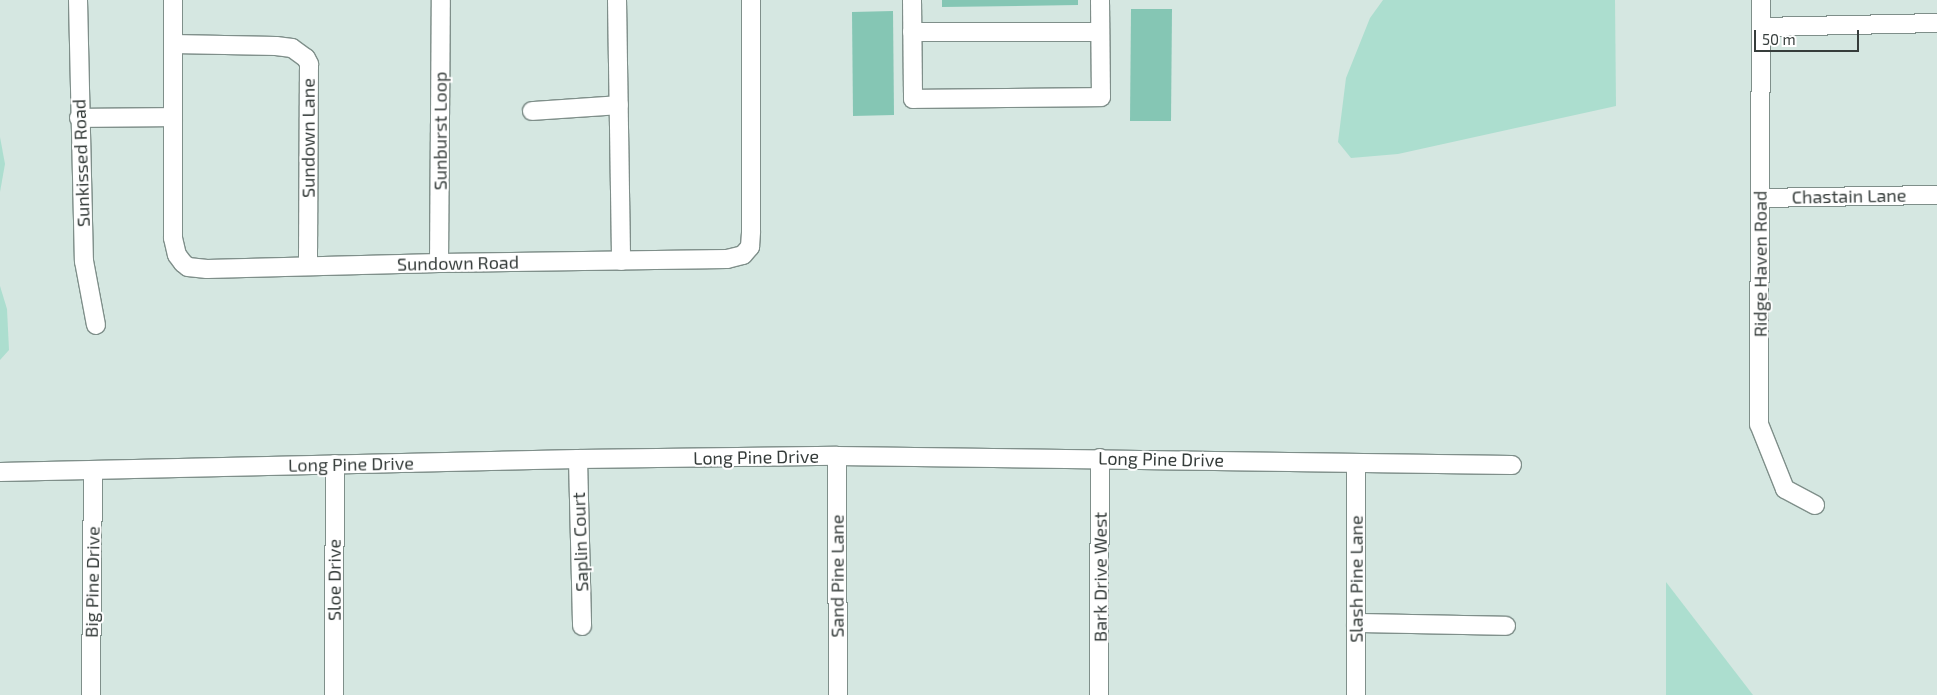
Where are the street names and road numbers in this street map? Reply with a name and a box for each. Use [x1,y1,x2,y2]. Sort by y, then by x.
street label: Sunburst Loop [429,72,451,190]
street label: Sundown Lane [297,78,319,198]
street label: Sunkissed Road [68,99,94,227]
street label: Chastain Lane [1791,184,1907,208]
street label: Ridge Haven Road [1749,191,1771,337]
street label: Sundown Road [397,251,519,275]
street label: Long Pine Drive [693,445,819,469]
street label: Long Pine Drive [1098,447,1224,471]
street label: Long Pine Drive [288,452,414,476]
street label: Saplin Court [567,492,593,592]
street label: Bark Drive West [1089,512,1111,642]
street label: Sand Pine Lane [826,514,848,638]
street label: Slash Pine Lane [1345,515,1367,643]
street label: Big Pine Drive [80,526,104,638]
street label: Sloe Drive [323,539,345,621]

